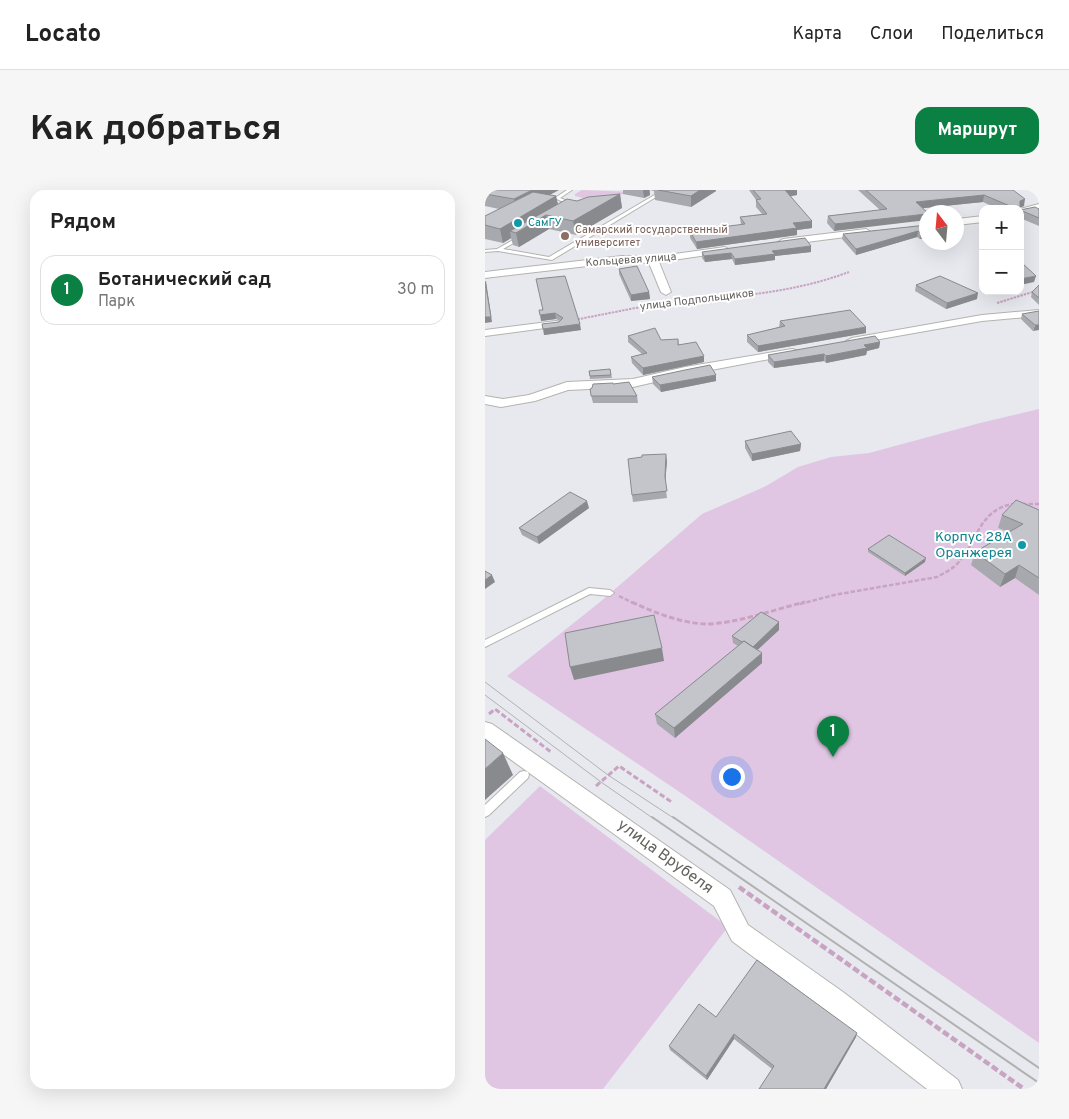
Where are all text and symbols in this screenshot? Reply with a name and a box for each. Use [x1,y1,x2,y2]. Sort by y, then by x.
text: Locato [25,20,101,50]
text: Карта [792,23,842,46]
text: Слои [870,23,913,46]
text: Поделиться [941,23,1044,46]
button: Маршрут [915,107,1039,154]
text: Как добраться [30,108,282,152]
north arrow [919,205,964,250]
map controls [979,205,1024,295]
button: + [979,205,1024,250]
text: Рядом [50,209,116,236]
place label: СамГУ [528,216,562,230]
marker: СамГУ [512,217,524,229]
place label: Самарский государственный университет [575,223,728,250]
marker: Самарский государственный университет [559,230,571,242]
street label: Кольцевая улица [585,250,677,270]
button: − [979,250,1024,295]
text: Ботанический сад [98,268,271,292]
text: 1 [64,280,70,300]
text: 30 m [397,280,434,300]
street label: улица Подпольщиков [639,286,755,314]
text: Парк [98,292,135,312]
place label: Корпус 28А Оранжерея [935,529,1012,562]
marker: Корпус 28А Оранжерея [1016,539,1028,551]
pin: 1 [817,716,849,757]
your location [719,764,745,790]
street label: улица Врубеля [613,815,717,899]

